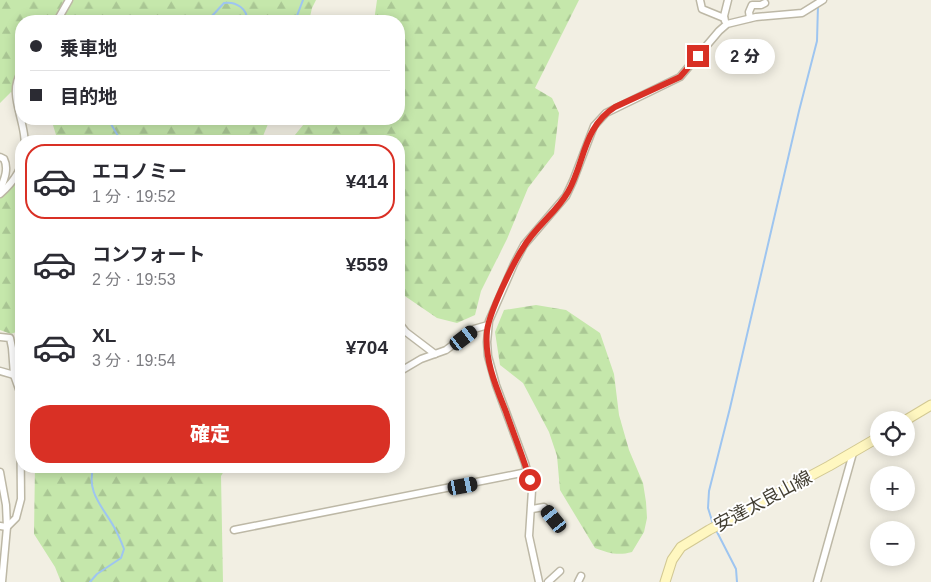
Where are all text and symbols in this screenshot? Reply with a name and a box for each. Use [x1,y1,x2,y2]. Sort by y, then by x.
text: 乗車地 [60,38,117,59]
callout: 2 分 [716,38,776,74]
route end [687,45,709,67]
text: 2 分 [730,48,760,65]
text: 目的地 [60,86,117,107]
icon: car [32,159,77,204]
text: エコノミー [92,161,187,182]
text: ¥414 [346,171,388,192]
text: 1 分 · 19:52 [92,188,176,205]
icon: car [32,242,77,287]
text: コンフォート [92,244,205,265]
text: ¥559 [346,254,388,275]
text: 2 分 · 19:53 [92,271,176,288]
car [447,323,480,353]
icon: car [32,325,77,370]
text: XL [92,325,116,346]
text: ¥704 [346,337,388,358]
text: 3 分 · 19:54 [92,352,176,369]
button: 確定 [30,405,390,463]
map controls [870,411,915,566]
button: locate [870,411,915,456]
button: + [870,466,915,511]
street label: 安達太良山線 [711,467,815,535]
route start [519,469,541,491]
car [446,476,479,496]
car [538,503,569,535]
button: − [870,521,915,566]

